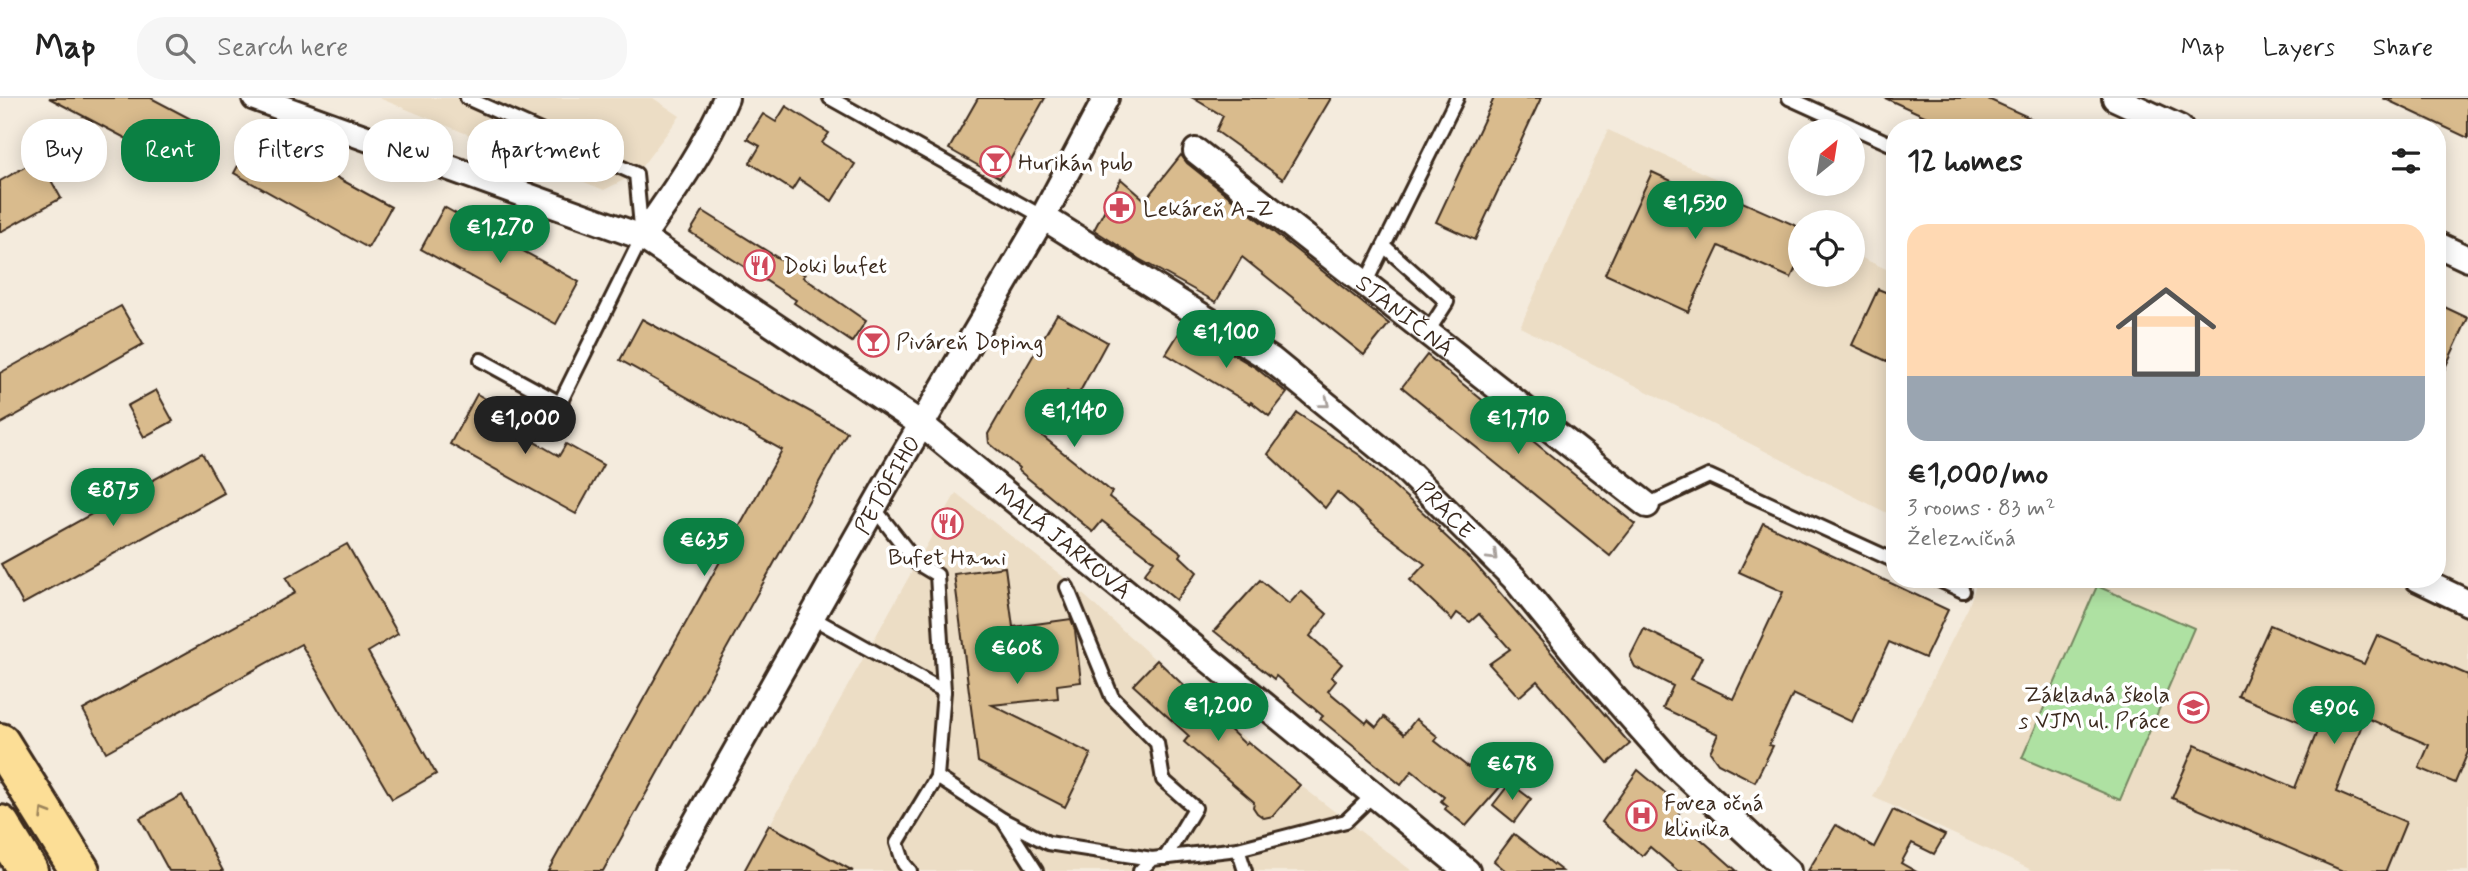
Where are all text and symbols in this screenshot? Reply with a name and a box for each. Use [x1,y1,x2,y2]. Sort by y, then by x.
search box [137,17,627,80]
text: Map [35,26,95,70]
icon: search [161,29,199,67]
text: Search here [217,31,348,65]
text: Map [2181,33,2225,64]
text: Layers [2263,33,2335,64]
text: Share [2373,33,2433,64]
chip: Buy [21,119,107,182]
chip: Rent [121,119,220,182]
chip: Filters [234,119,349,182]
chip: New [363,119,453,182]
chip: Apartment [467,119,624,182]
north arrow [1788,119,1866,196]
map controls [1788,119,1865,287]
text: 12 homes [1907,142,2023,181]
icon: filters [2387,142,2425,180]
bar icon: Hurikán pub [978,145,1012,179]
place label: Hurikán pub [1018,149,1133,179]
pin: €1,530 [1638,181,1752,241]
text: €1,530 [1663,189,1727,219]
pharmacy icon: Lekáreň A-Z [1103,191,1137,225]
place label: Lekáreň A-Z [1143,195,1273,225]
pin: €1,270 [443,206,557,265]
button: locate [1788,210,1865,287]
text: €1,270 [466,213,534,243]
restaurant icon: Doki bufet [743,248,777,282]
place label: Doki bufet [783,252,887,282]
street label: STANIČNÁ [1349,269,1459,365]
icon: home [2103,269,2229,395]
pin: €1,100 [1169,310,1283,370]
text: €1,100 [1193,318,1259,348]
bar icon: Piváreň Doping [856,324,890,358]
place label: Piváreň Doping [896,328,1044,358]
pin: €1,140 [1017,390,1131,449]
one-way arrow [1317,395,1330,407]
pin: €1,000 [468,396,582,456]
pin: €1,710 [1461,396,1575,456]
text: €1,140 [1041,397,1107,427]
text: €1,000 [490,404,560,434]
text: €1,710 [1486,404,1550,434]
street label: PETÖFIHO [848,431,929,540]
text: €1,000/mo [1907,455,2048,494]
pin: €875 [72,468,154,528]
street label: PRÁCE [1408,475,1480,547]
text: €875 [87,476,139,506]
street label: MALÁ JARKOVÁ [987,477,1137,607]
text: 3 rooms · 83 m² [1907,494,2055,524]
restaurant icon: Bufet Hami [930,506,964,540]
pin: €635 [663,518,745,578]
text: Železničná [1907,524,2016,554]
text: €635 [679,526,729,556]
place label: Bufet Hami [888,544,1006,574]
one-way arrow [1484,548,1497,561]
pin: €608 [976,626,1058,686]
text: €608 [991,634,1043,664]
place label: Základná škola s VJM ul. Práce [2018,681,2170,737]
pin: €1,200 [1161,684,1275,743]
pin: €906 [2293,686,2375,746]
school or university icon: Základná škola s VJM ul. Práce [2176,690,2210,724]
text: €1,200 [1183,691,1253,721]
text: €906 [2309,694,2359,724]
pin: €678 [1471,742,1553,802]
text: €678 [1487,750,1537,780]
place label: Fovea očná klinika [1664,789,1764,845]
hospital icon: Fovea očná klinika [1624,798,1658,832]
one-way arrow [40,808,53,821]

